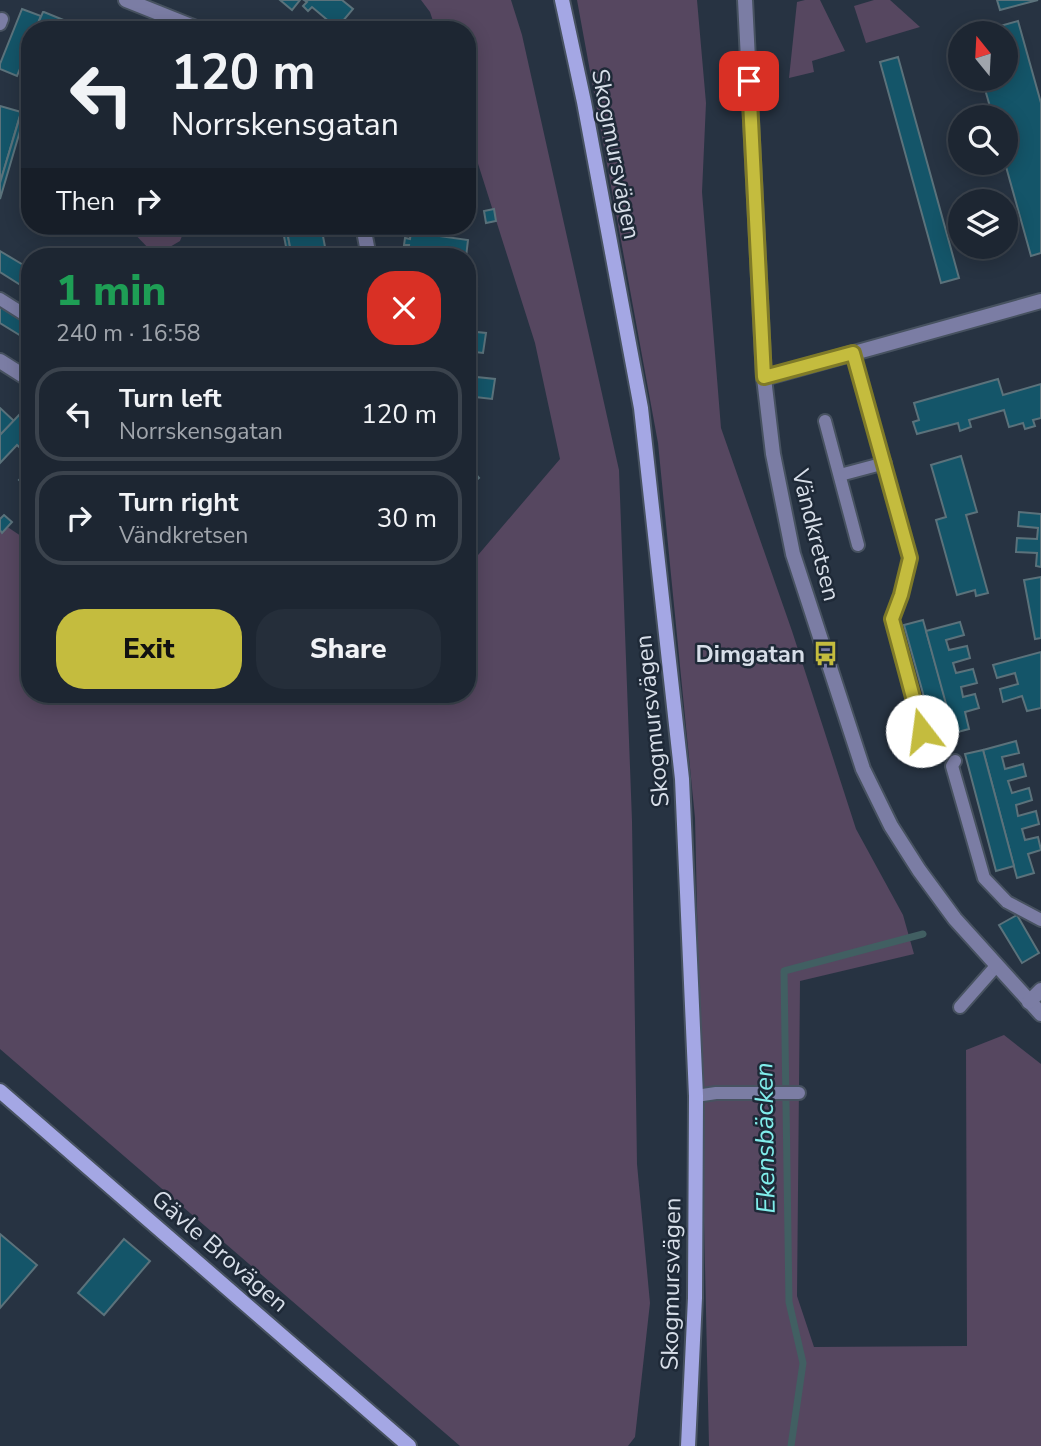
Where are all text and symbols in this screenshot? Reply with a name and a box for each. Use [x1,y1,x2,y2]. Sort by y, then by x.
north arrow [948,21,1018,91]
map controls [948,21,1018,259]
text: 120 m [171,39,315,106]
icon: left [56,49,147,140]
pin [719,51,779,111]
icon: arrive [730,62,768,100]
street label: Skogmursvägen [584,66,648,242]
text: Norrskensgatan [171,103,399,146]
button: search [948,105,1018,175]
icon: right [129,182,167,220]
text: Then [56,184,115,219]
button: layers [948,189,1018,259]
text: 1 min [56,263,166,320]
button: close [367,271,441,345]
text: 240 m · 16:58 [56,318,201,349]
text: Turn left [119,381,222,416]
icon: left [60,395,98,433]
text: 120 m [361,397,437,432]
text: Norrskensgatan [119,416,283,447]
street label: Vändkretsen [784,465,848,604]
text: Turn right [119,485,238,520]
icon: right [60,499,98,537]
text: 30 m [377,501,437,536]
text: Vändkretsen [119,520,248,551]
button: Exit [56,609,242,689]
button: Share [256,609,441,689]
street label: Skogmursvägen [627,633,677,809]
place label: Dimgatan [696,638,805,670]
bus stop icon: Dimgatan [811,640,839,668]
position arrow [885,694,959,768]
water label: Ekensbäcken [746,1062,784,1214]
street label: Gävle Brovägen [145,1183,295,1319]
street label: Skogmursvägen [653,1197,689,1371]

